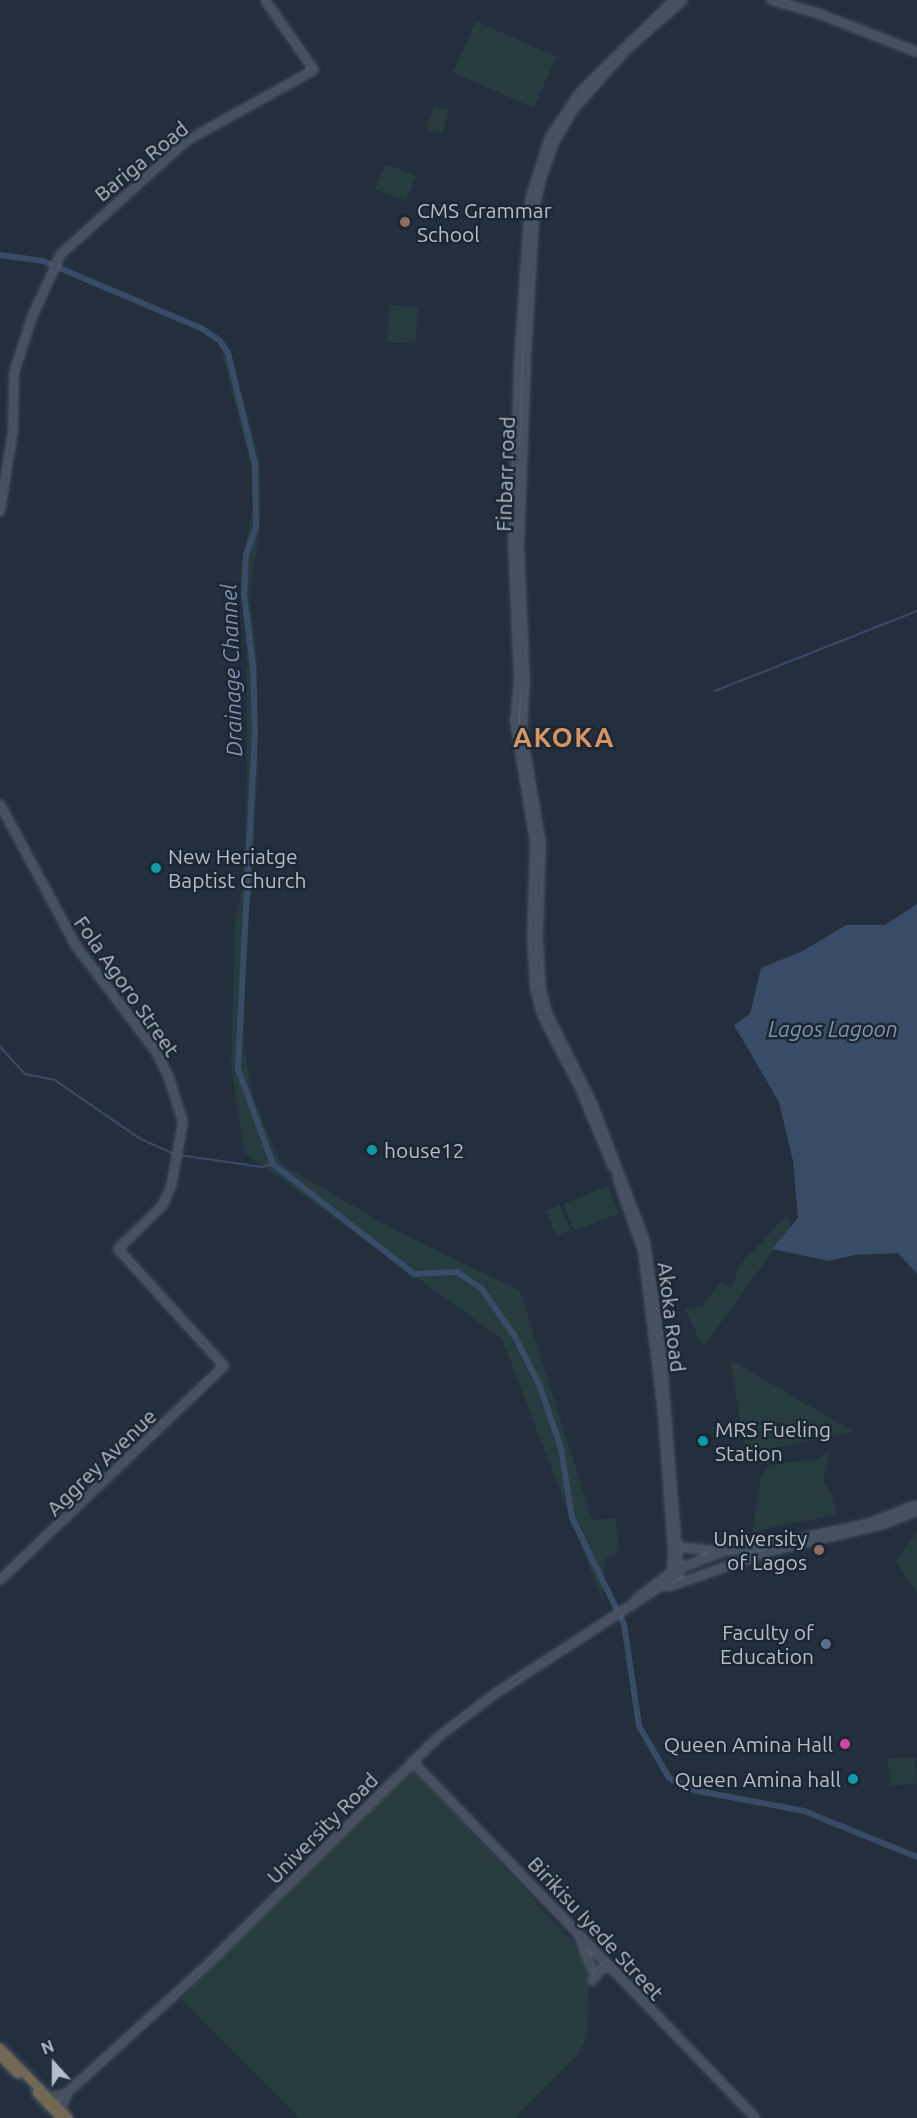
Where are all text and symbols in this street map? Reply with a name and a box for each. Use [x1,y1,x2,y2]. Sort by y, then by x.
street label: Bariga Road [89,116,193,206]
place label: CMS Grammar School [417,197,552,247]
marker: CMS Grammar School [398,215,412,229]
street label: Finbarr road [490,416,520,532]
water label: Drainage Channel [215,583,247,757]
district label: AKOKA [513,722,615,754]
place label: New Heriatge Baptist Church [168,843,306,893]
marker: New Heriatge Baptist Church [149,861,163,875]
street label: Fola Agoro Street [69,911,185,1061]
water label: Lagos Lagoon [768,1016,898,1042]
place label: house12 [384,1137,465,1163]
marker: house12 [365,1143,379,1157]
street label: Akoka Road [653,1261,691,1373]
street label: Aggrey Avenue [41,1403,161,1521]
place label: MRS Fueling Station [715,1416,831,1466]
marker: MRS Fueling Station [696,1434,710,1448]
place label: University of Lagos [713,1525,807,1575]
marker: University of Lagos [812,1543,826,1557]
place label: Faculty of Education [720,1619,814,1669]
marker: Faculty of Education [819,1637,833,1651]
place label: Queen Amina Hall [664,1731,833,1757]
marker: Queen Amina Hall [838,1737,852,1751]
place label: Queen Amina hall [674,1766,841,1792]
street label: University Road [261,1767,383,1889]
marker: Queen Amina hall [846,1772,860,1786]
street label: Birikisu Iyede Street [523,1851,669,2005]
north arrow [24,2034,84,2094]
text: N [39,2037,56,2058]

